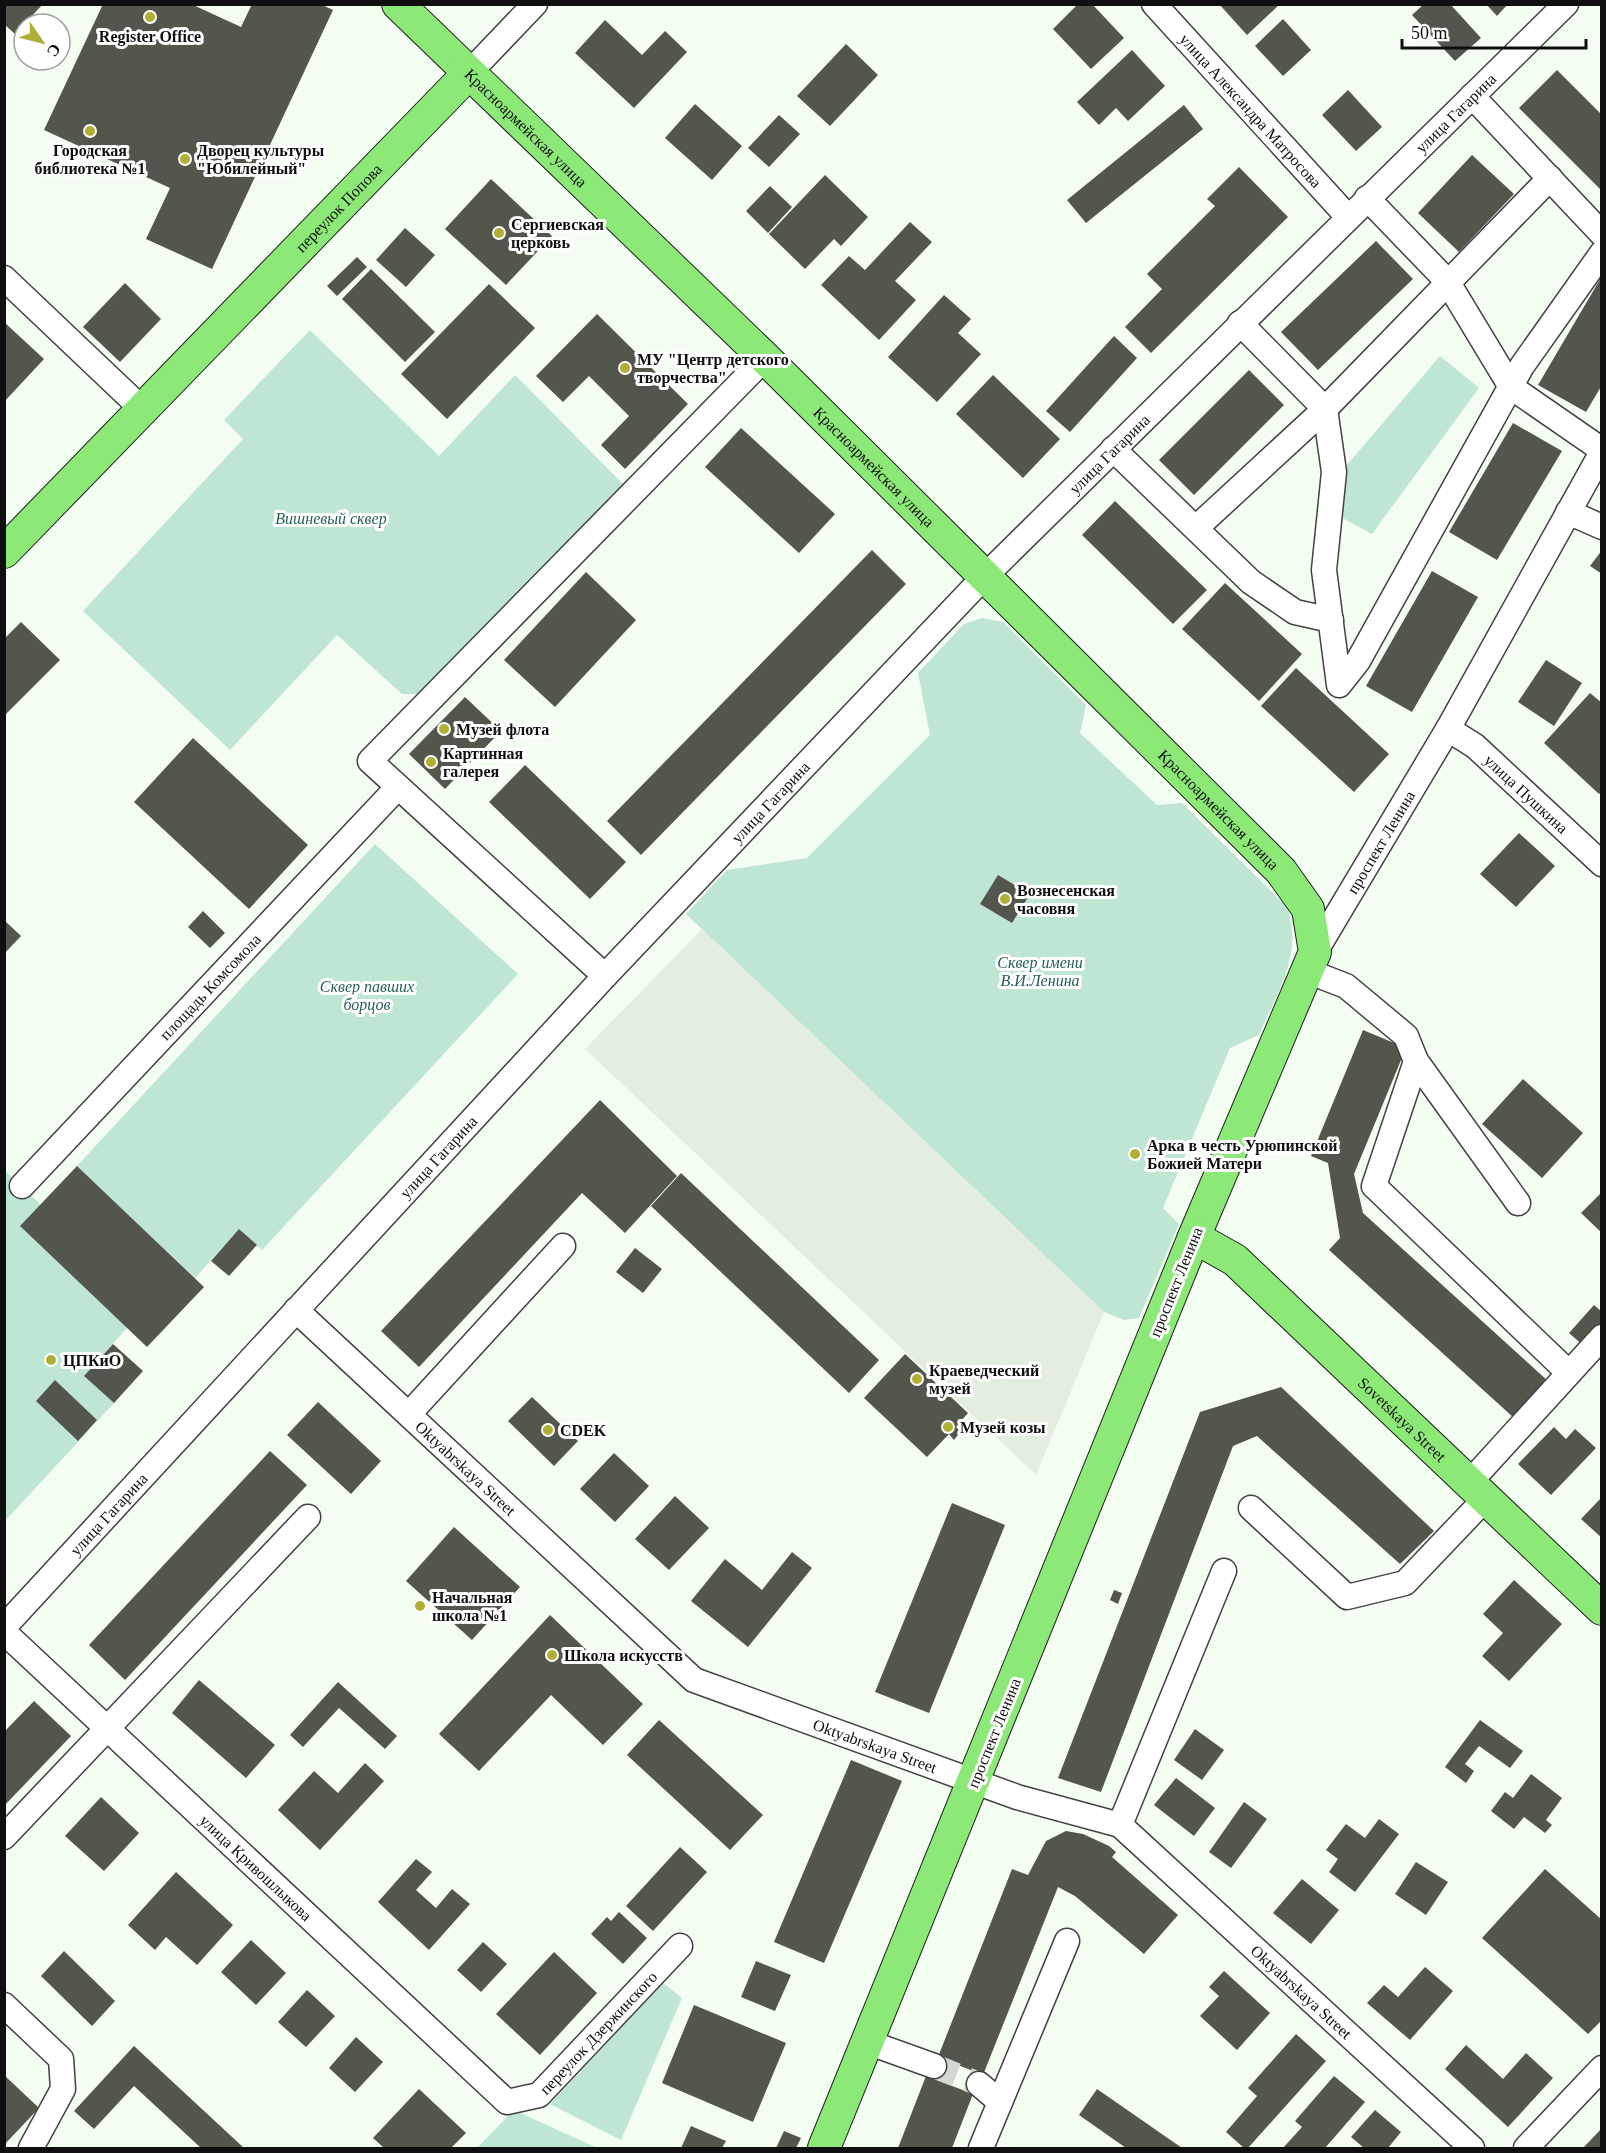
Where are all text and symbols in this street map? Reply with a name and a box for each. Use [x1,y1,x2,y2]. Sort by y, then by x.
marker: Register Office [143,10,157,24]
north arrow [12,12,72,72]
scale bar [1402,12,1586,50]
text: 50 m [1411,23,1448,43]
place label: Register Office [99,28,201,46]
street label: улица Александра Матросова [1176,30,1325,191]
text: С [44,41,64,60]
street label: Красноармейская улица [462,65,591,190]
street label: улица Гагарина [1412,70,1499,157]
marker: Городская библиотека №1 [83,124,97,138]
place label: Городская библиотека №1 [35,142,145,177]
place label: Дворец культуры "Юбилейный" [197,142,325,177]
marker: Дворец культуры "Юбилейный" [178,152,192,166]
street label: переулок Попова [292,160,385,255]
place label: Сергиевская церковь [511,216,604,252]
marker: Сергиевская церковь [492,226,506,240]
place label: МУ "Центр детского творчества" [637,351,789,387]
marker: МУ "Центр детского творчества" [618,361,632,375]
street label: Красноармейская улица [811,403,938,530]
street label: улица Гагарина [1066,411,1153,497]
park label: Вишневый сквер [275,510,387,528]
place label: Музей флота [456,721,549,739]
marker: Музей флота [437,722,451,736]
place label: Картинная галерея [443,745,524,781]
street label: Красноармейская улица [1155,746,1283,873]
street label: улица Пушкина [1481,751,1571,836]
marker: Картинная галерея [424,755,438,769]
street label: улица Гагарина [728,758,813,847]
street label: проспект Ленина [1343,787,1418,897]
place label: Вознесенская часовня [1017,882,1115,917]
marker: Вознесенская часовня [998,892,1012,906]
street label: площадь Комсомола [156,930,264,1043]
park label: Сквер имени В.И.Ленина [997,954,1083,989]
park label: Сквер павших борцов [320,978,414,1014]
street label: улица Гагарина [396,1112,480,1202]
place label: Арка в честь Урюпинской Божией Матери [1147,1137,1337,1173]
marker: Арка в честь Урюпинской Божией Матери [1128,1147,1142,1161]
street label: проспект Ленина [1146,1225,1207,1340]
place label: ЦПКиО [63,1352,121,1370]
marker: ЦПКиО [44,1353,58,1367]
place label: Краеведческий музей [929,1362,1039,1398]
marker: Краеведческий музей [910,1372,924,1386]
street label: Sovetskaya Street [1355,1374,1450,1465]
street label: Oktyabrskaya Street [412,1417,520,1519]
place label: Музей козы [960,1419,1046,1437]
marker: Музей козы [941,1420,955,1434]
place label: CDEK [560,1422,607,1439]
marker: CDEK [541,1423,555,1437]
street label: улица Гагарина [66,1469,150,1559]
place label: Начальная школа №1 [432,1589,513,1624]
marker: Начальная школа №1 [413,1599,427,1613]
place label: Школа искусств [564,1647,683,1665]
marker: Школа искусств [545,1648,559,1662]
street label: проспект Ленина [964,1676,1025,1791]
street label: Oktyabrskaya Street [811,1715,940,1776]
street label: улица Кривошлыкова [196,1811,315,1924]
street label: Oktyabrskaya Street [1248,1941,1356,2042]
street label: переулок Дзержинского [536,1968,660,2098]

